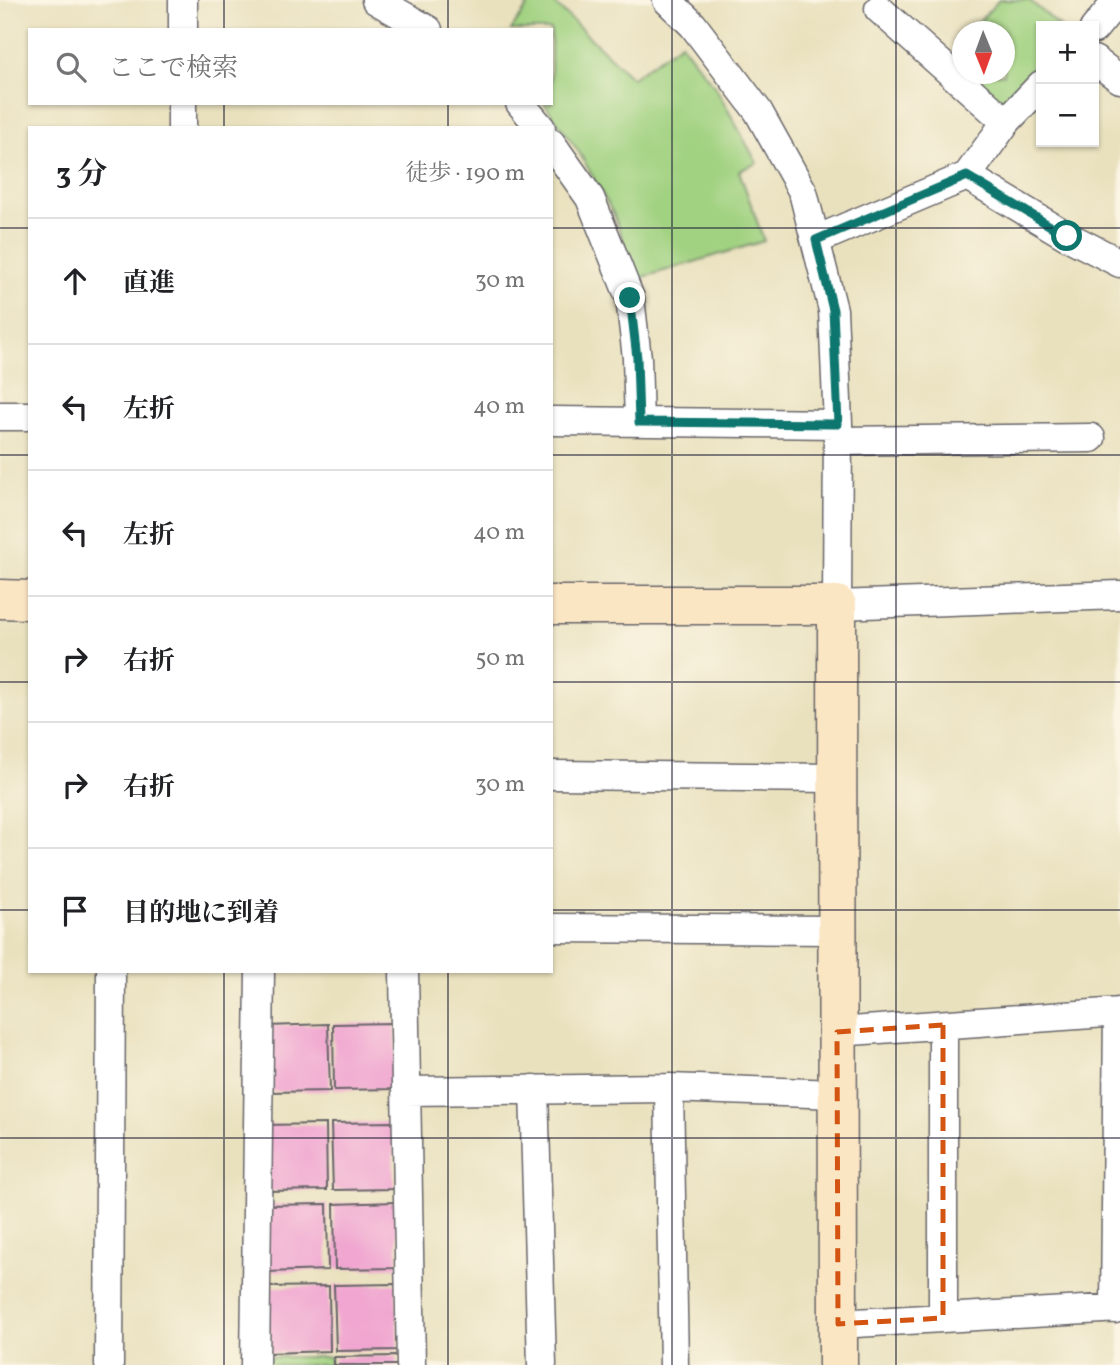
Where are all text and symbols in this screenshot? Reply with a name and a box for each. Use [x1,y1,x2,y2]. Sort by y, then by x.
north arrow [952,21,1015,84]
map controls [1036,21,1099,147]
button: + [1036,21,1099,84]
search box [28,28,553,105]
icon: search [52,48,90,86]
text: ここで検索 [108,51,238,87]
button: − [1036,84,1099,147]
text: 3 分 [56,154,107,196]
text: 徒歩 · 190 m [405,158,525,190]
route start [1051,220,1082,251]
icon: ahead [56,262,94,300]
text: 30 m [475,265,525,297]
text: 直進 [123,266,175,302]
route end [614,282,645,313]
icon: left [56,388,94,426]
text: 40 m [473,391,525,423]
text: 左折 [123,392,175,428]
icon: left [56,514,94,552]
text: 40 m [473,517,525,549]
text: 左折 [123,518,175,554]
icon: right [56,640,94,678]
text: 50 m [476,643,525,675]
text: 右折 [123,644,175,680]
icon: right [56,766,94,804]
text: 30 m [475,769,525,801]
text: 右折 [123,770,175,806]
icon: arrive [56,892,94,930]
text: 目的地に到着 [123,896,279,932]

